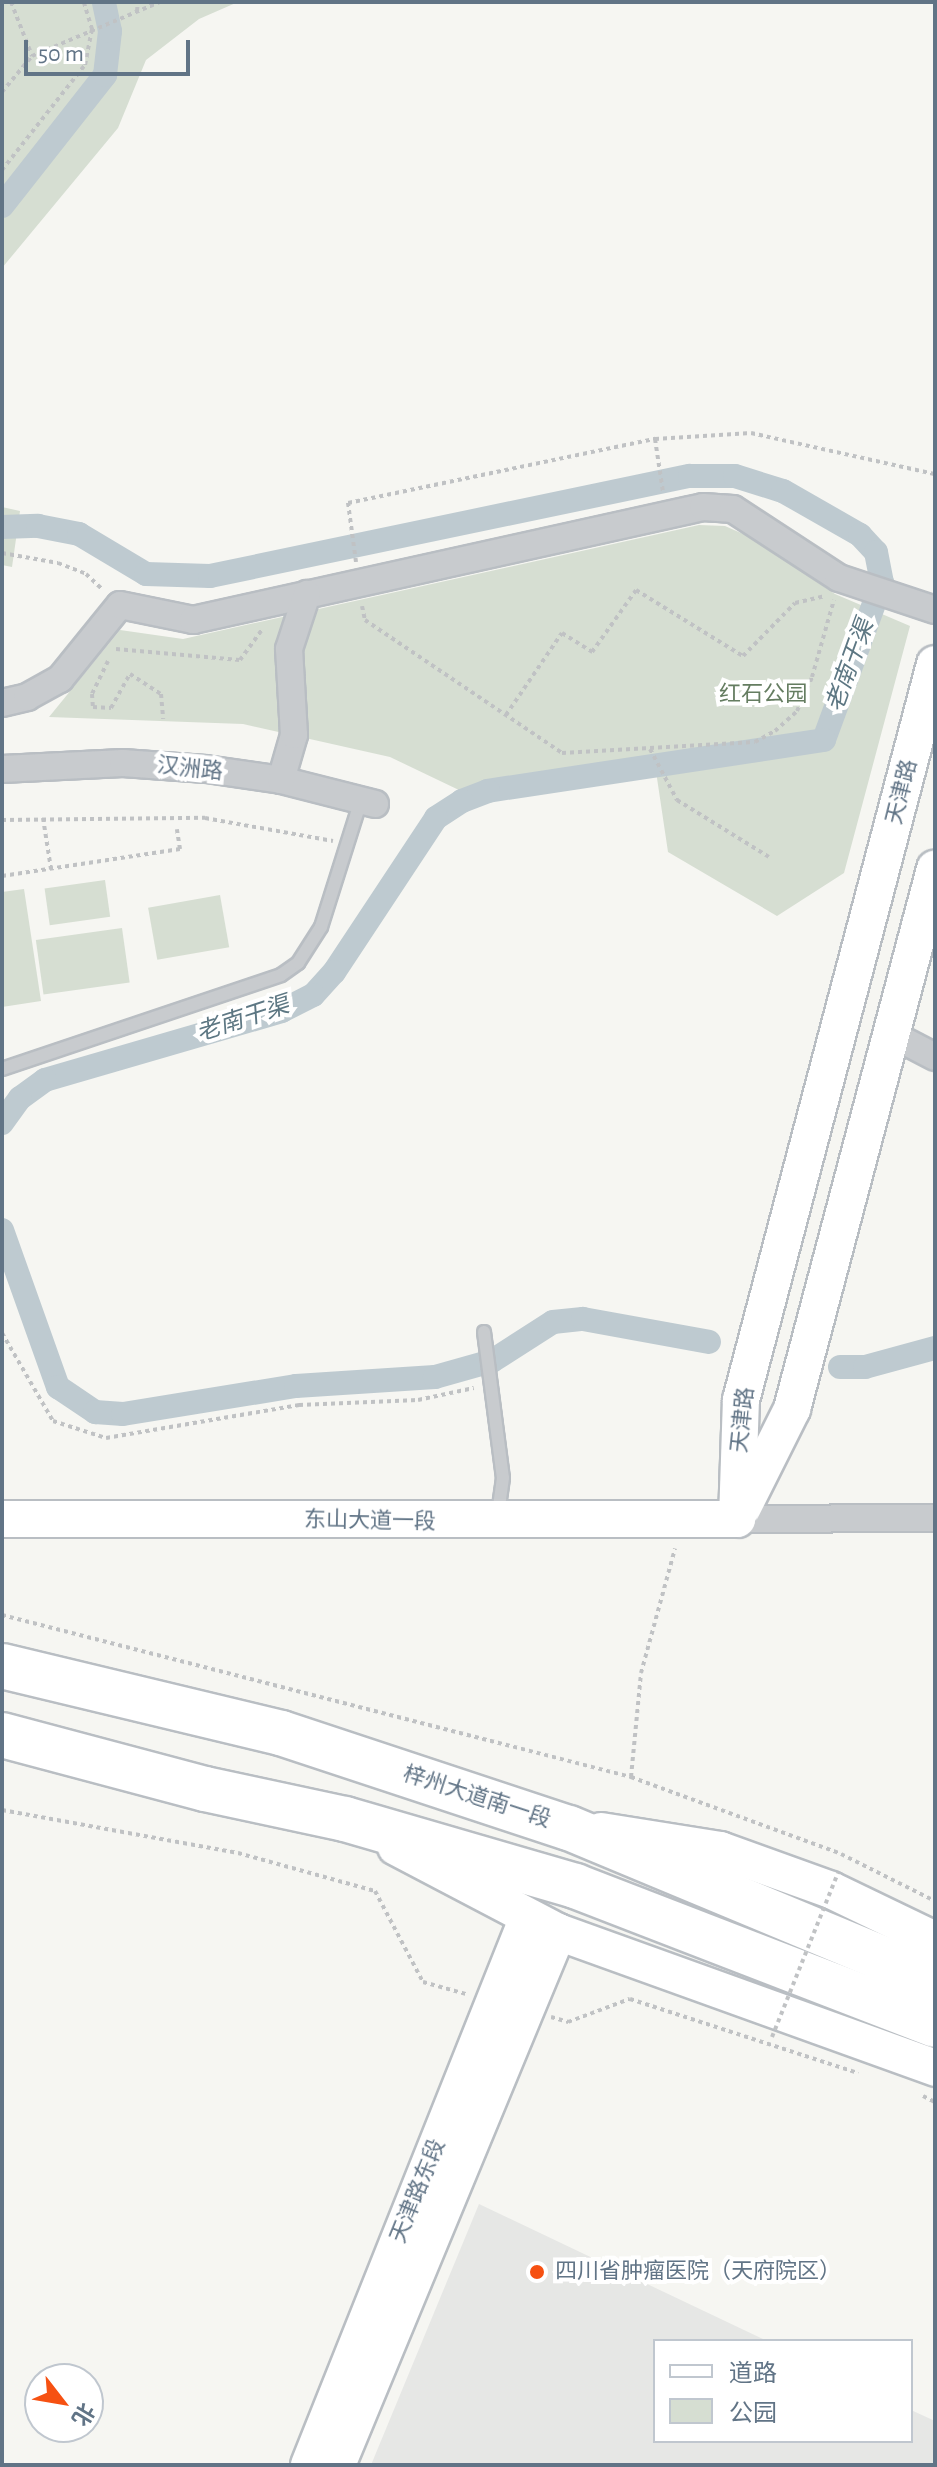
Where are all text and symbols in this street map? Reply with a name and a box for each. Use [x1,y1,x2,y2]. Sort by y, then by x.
scale bar [28,24,194,74]
text: 50 m [38,42,84,66]
water label: 老南干渠 [821,616,881,716]
park label: 红石公园 [719,682,807,708]
street label: 汉洲路 [156,752,224,786]
street label: 天津路 [881,757,923,827]
water label: 老南干渠 [193,991,293,1049]
street label: 天津路 [726,1386,760,1454]
street label: 东山大道一段 [304,1507,436,1535]
street label: 梓州大道南一段 [400,1761,554,1833]
street label: 天津路东段 [385,2135,451,2247]
place label: 四川省肿瘤医院（天府院区） [555,2259,841,2285]
marker: 四川省肿瘤医院（天府院区） [526,2261,548,2283]
legend [653,2339,913,2443]
text: 道路 [729,2362,777,2386]
north arrow [24,2363,104,2443]
text: 北 [68,2399,98,2429]
text: 公园 [729,2402,777,2426]

